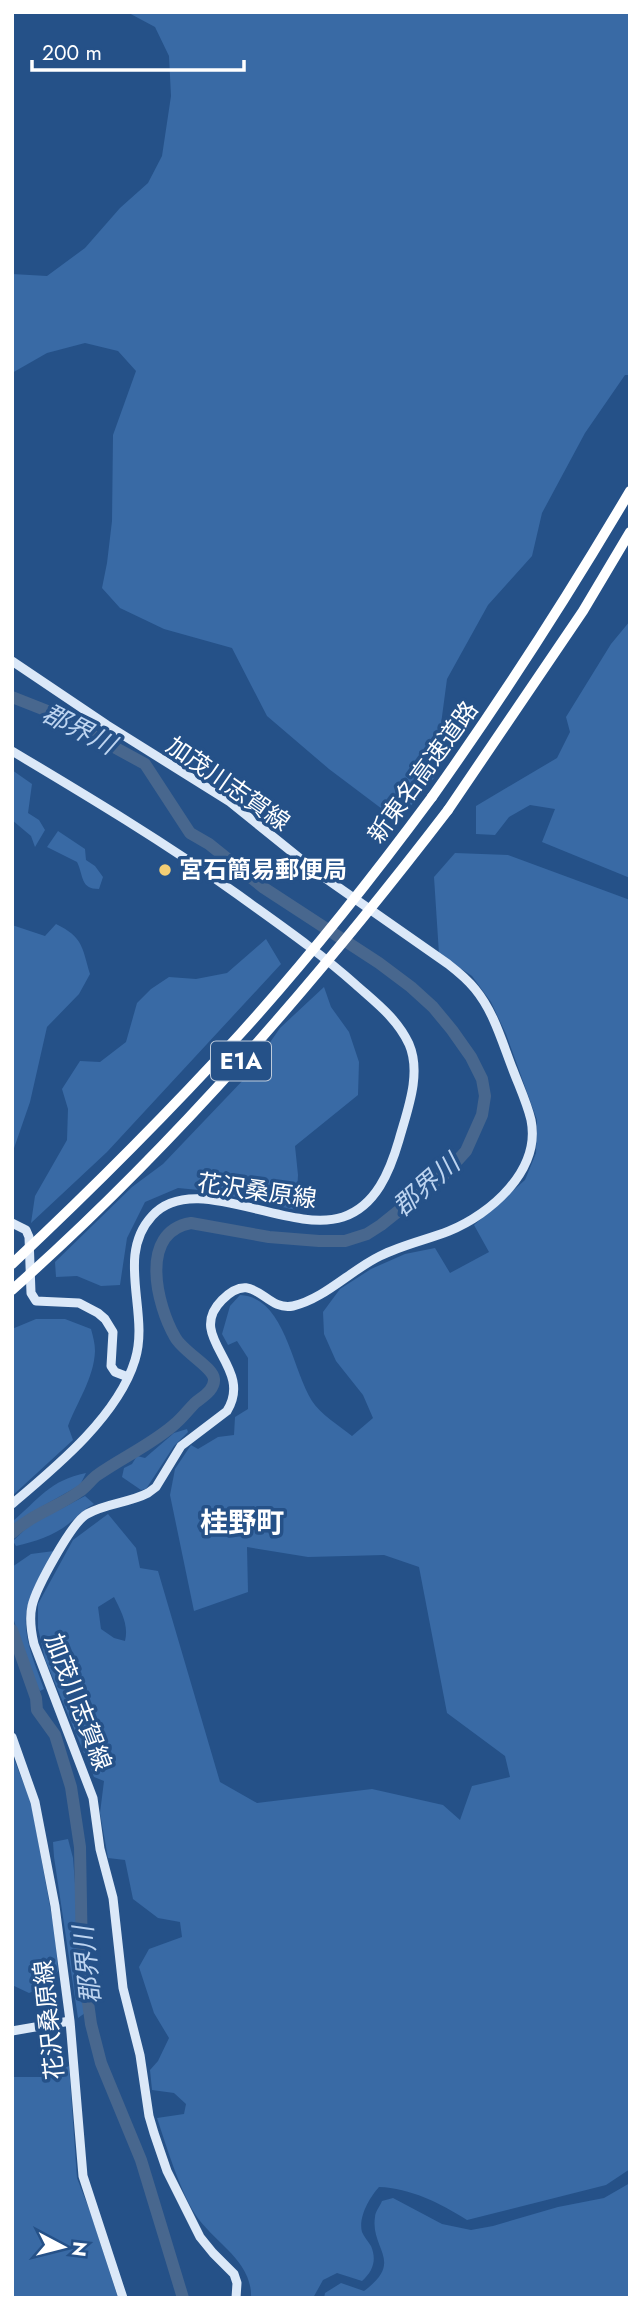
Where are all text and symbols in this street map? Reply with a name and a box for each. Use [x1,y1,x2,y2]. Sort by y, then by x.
scale bar [32,28,243,72]
text: 200 m [42,38,102,68]
street label: 新東名高速道路 [359,693,486,850]
water label: 郡界川 [36,694,125,765]
street label: 加茂川志賀線 [159,728,297,839]
place label: 宮石簡易郵便局 [179,852,347,887]
marker: 宮石簡易郵便局 [157,862,173,878]
road number: E1A [211,1042,271,1080]
water label: 郡界川 [384,1143,470,1225]
street label: 花沢桑原線 [195,1165,319,1216]
district label: 桂野町 [200,1502,284,1543]
street label: 加茂川志賀線 [36,1628,121,1775]
water label: 郡界川 [64,1921,110,2006]
street label: 花沢桑原線 [25,1959,72,2082]
north arrow [28,2212,98,2282]
text: N [65,2240,94,2258]

